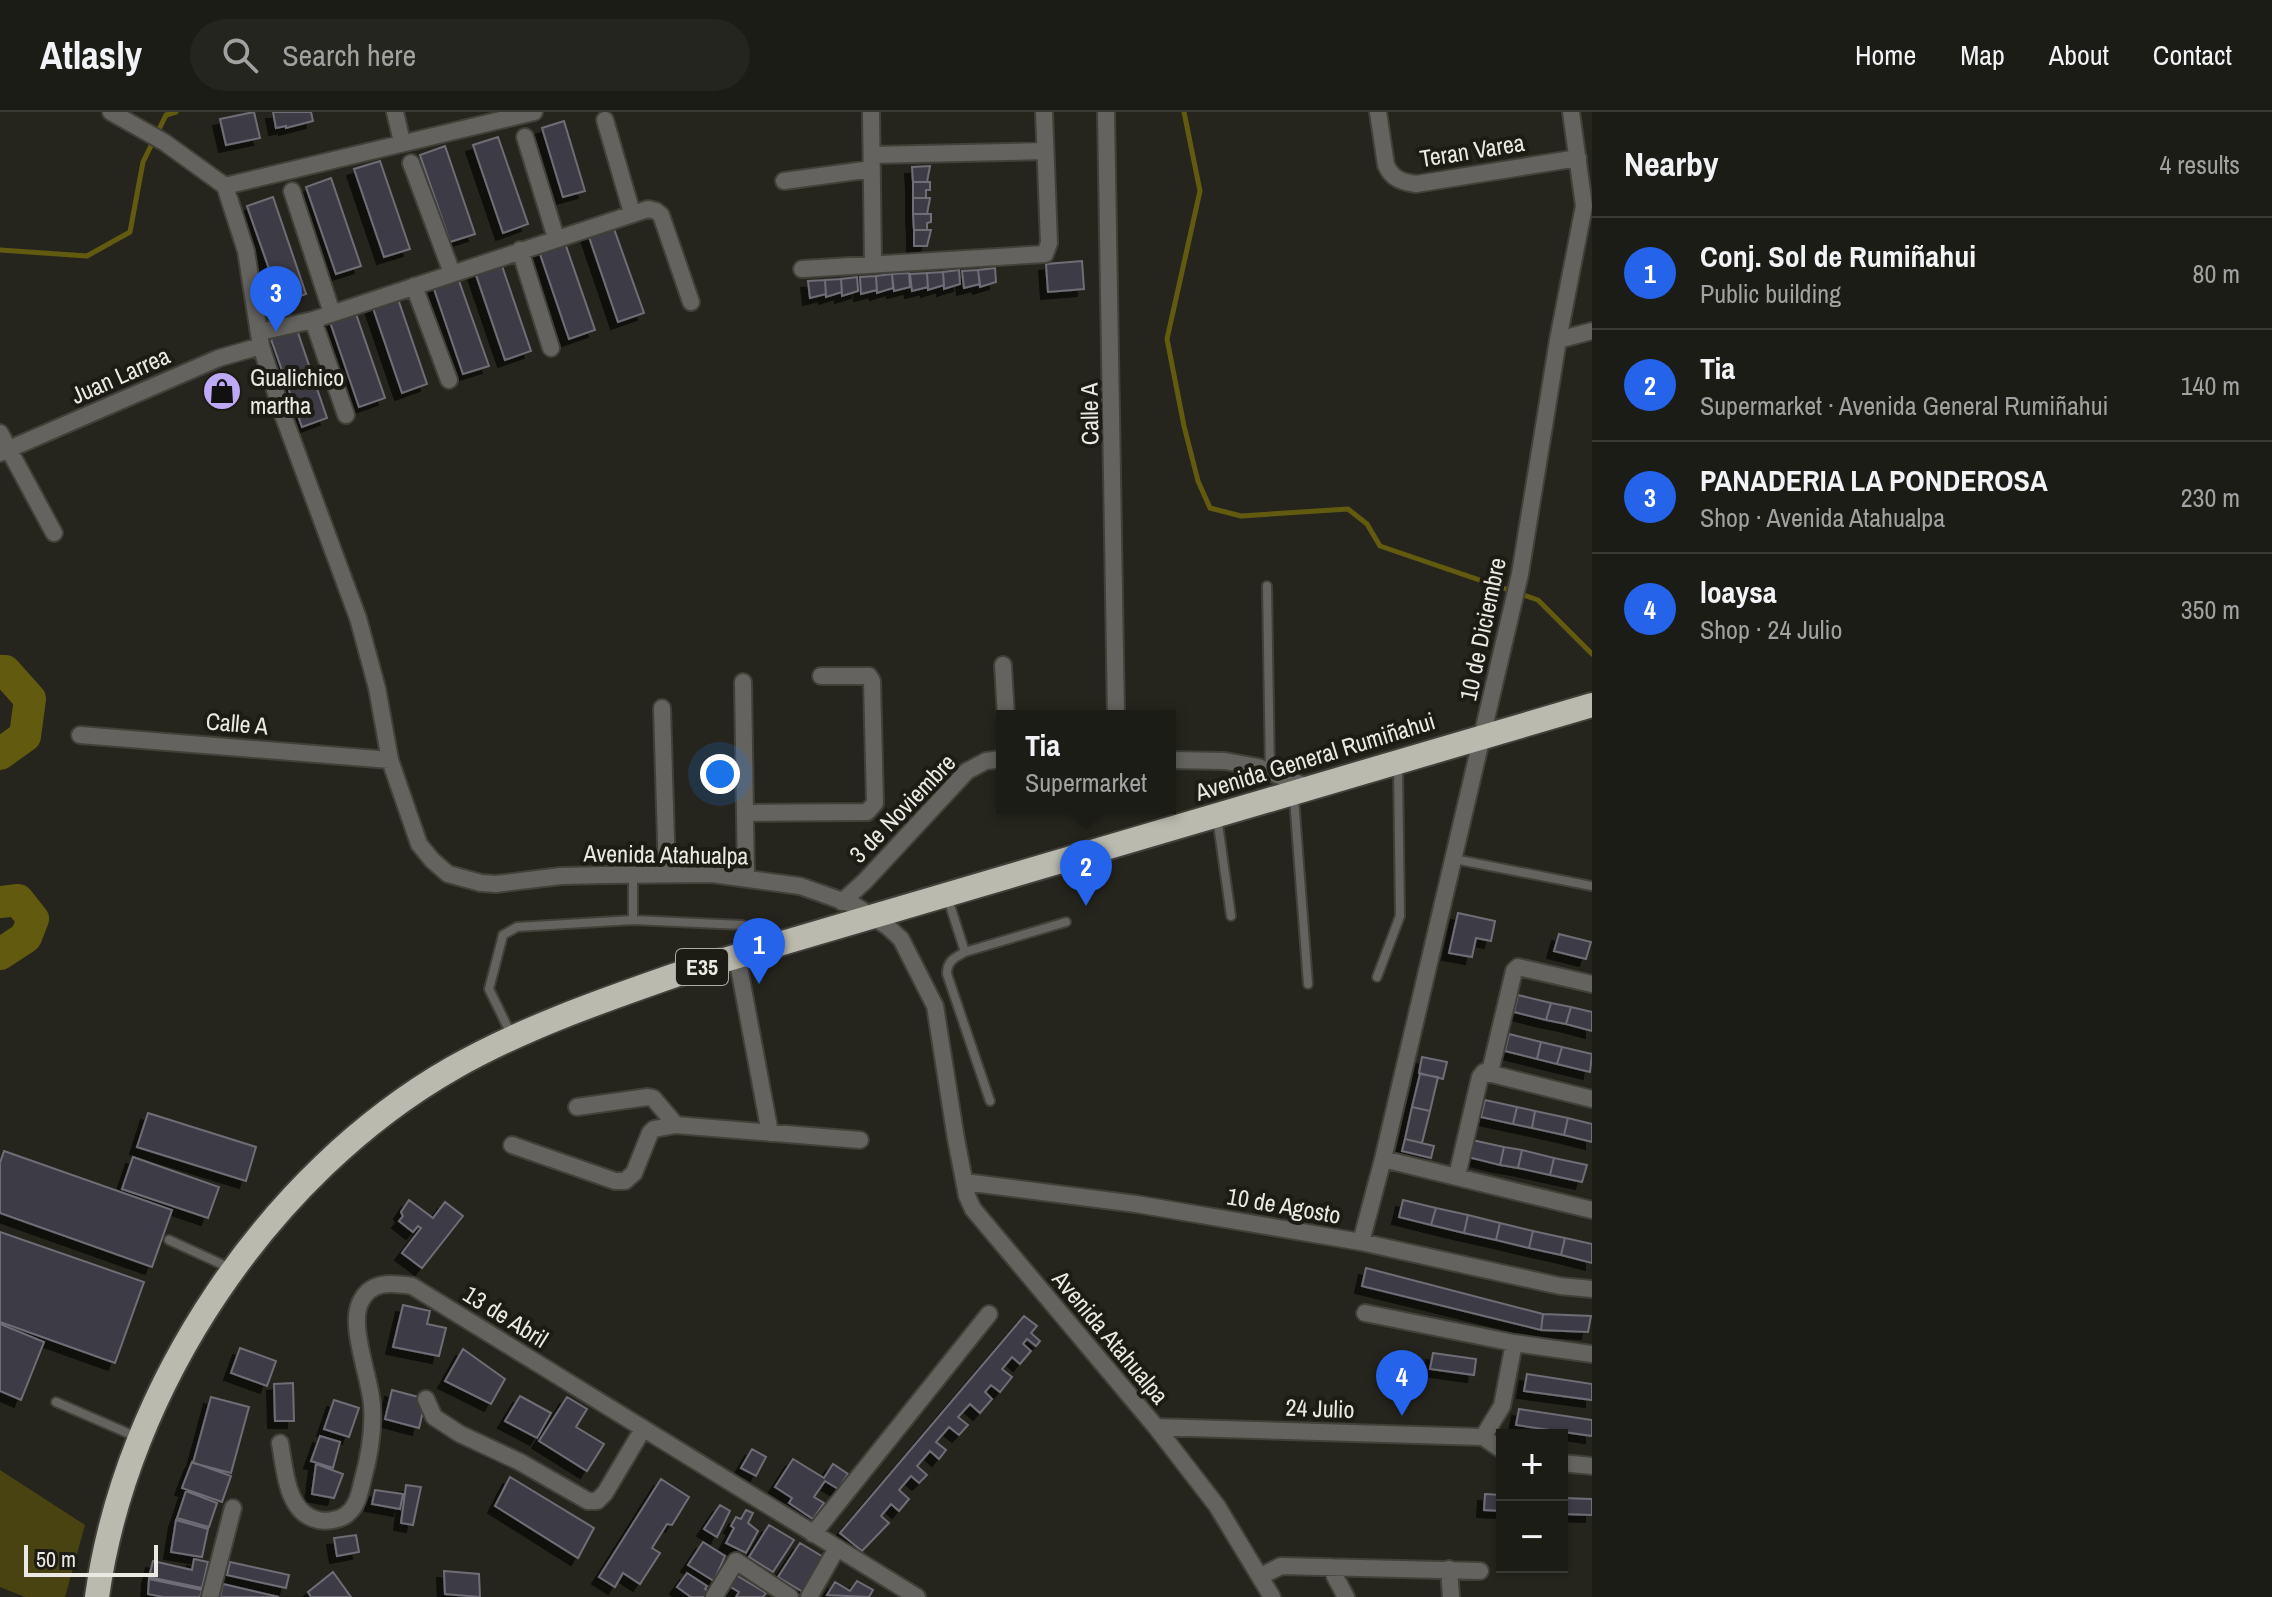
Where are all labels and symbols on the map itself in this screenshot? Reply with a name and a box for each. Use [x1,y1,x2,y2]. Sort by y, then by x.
street label: Teran Varea [1417,126,1527,174]
pin: 3 [250,266,302,332]
street label: Juan Larrea [66,339,175,411]
place label: Gualichico martha [250,361,344,421]
shop icon: Gualichico martha [201,370,243,412]
street label: Calle A [1072,382,1106,445]
street label: 10 de Diciembre [1451,555,1513,703]
street label: Calle A [205,704,270,742]
street label: Avenida General Rumiñahui [1190,704,1439,808]
street label: 3 de Noviembre [842,747,962,869]
your location [700,754,740,794]
street label: Avenida Atahualpa [582,837,749,871]
pin: 2 [1060,840,1112,906]
pin: 1 [733,918,785,984]
road number: E35 [676,949,728,985]
street label: 10 de Agosto [1225,1179,1343,1231]
street label: Avenida Atahualpa [1045,1263,1176,1410]
street label: 13 de Abril [458,1277,554,1355]
pin: 4 [1376,1350,1428,1416]
street label: 24 Julio [1285,1391,1355,1425]
scale bar [24,1541,158,1577]

